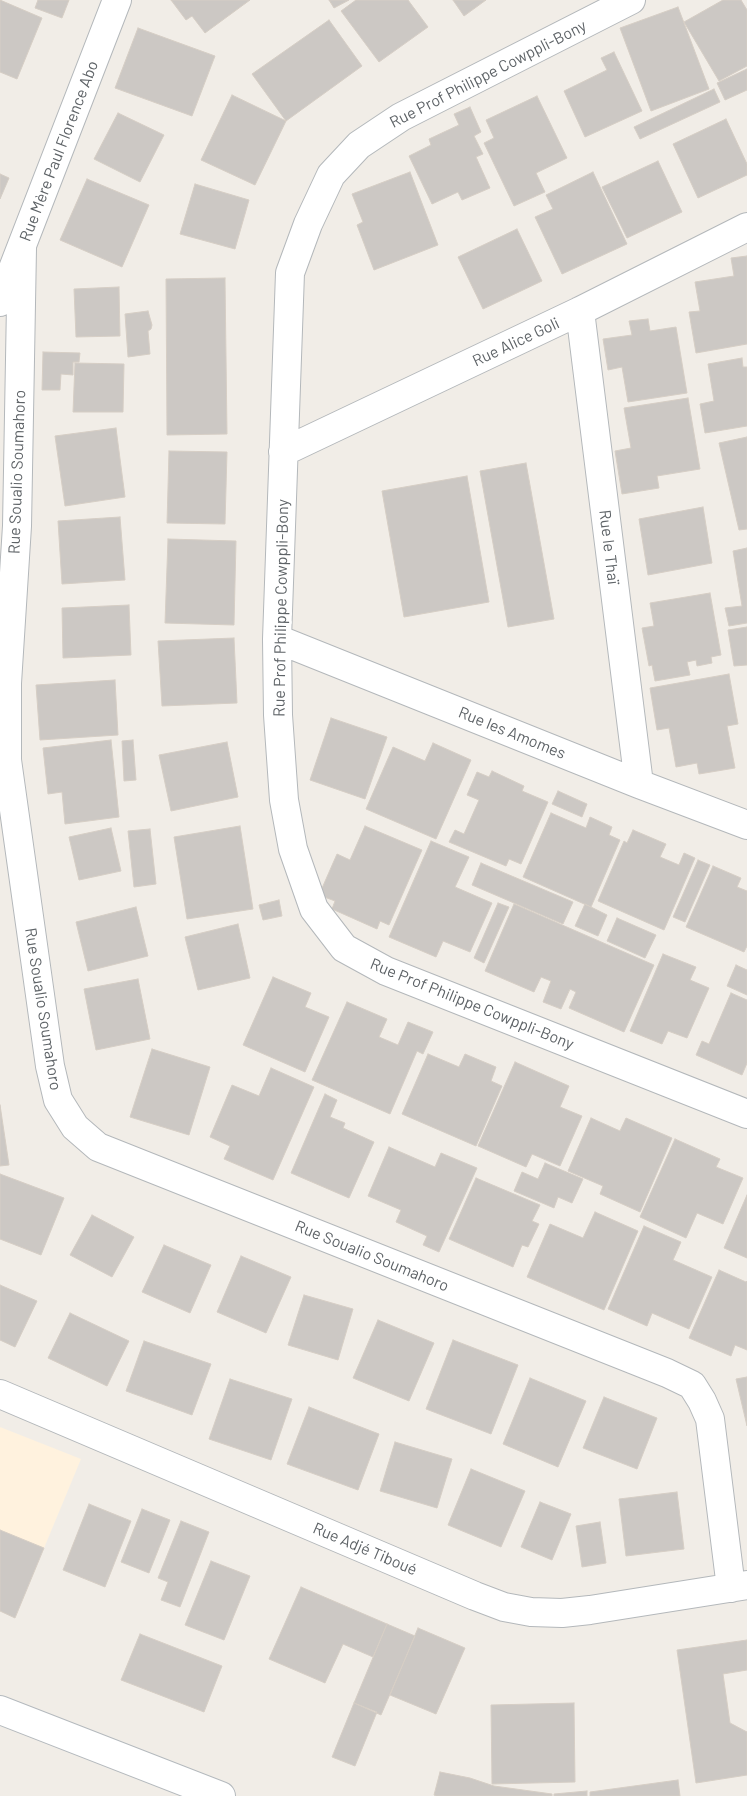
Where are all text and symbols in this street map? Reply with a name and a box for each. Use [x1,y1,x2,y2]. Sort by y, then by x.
street label: Rue Prof Philippe Cowppli-Bony [387,16,589,132]
street label: Rue Mère Paul Florence Abo [16,58,102,244]
street label: Rue Alice Goli [469,313,563,371]
street label: Rue Soualio Soumahoro [5,390,29,554]
street label: Rue Prof Philippe Cowppli-Bony [269,499,293,717]
street label: Rue le Thaï [595,509,623,585]
street label: Rue les Amomes [456,703,568,763]
street label: Rue Soualio Soumahoro [21,926,65,1092]
street label: Rue Prof Philippe Cowppli-Bony [367,954,577,1054]
street label: Rue Soualio Soumahoro [292,1216,452,1296]
street label: Rue Adjé Tiboué [310,1518,420,1580]

